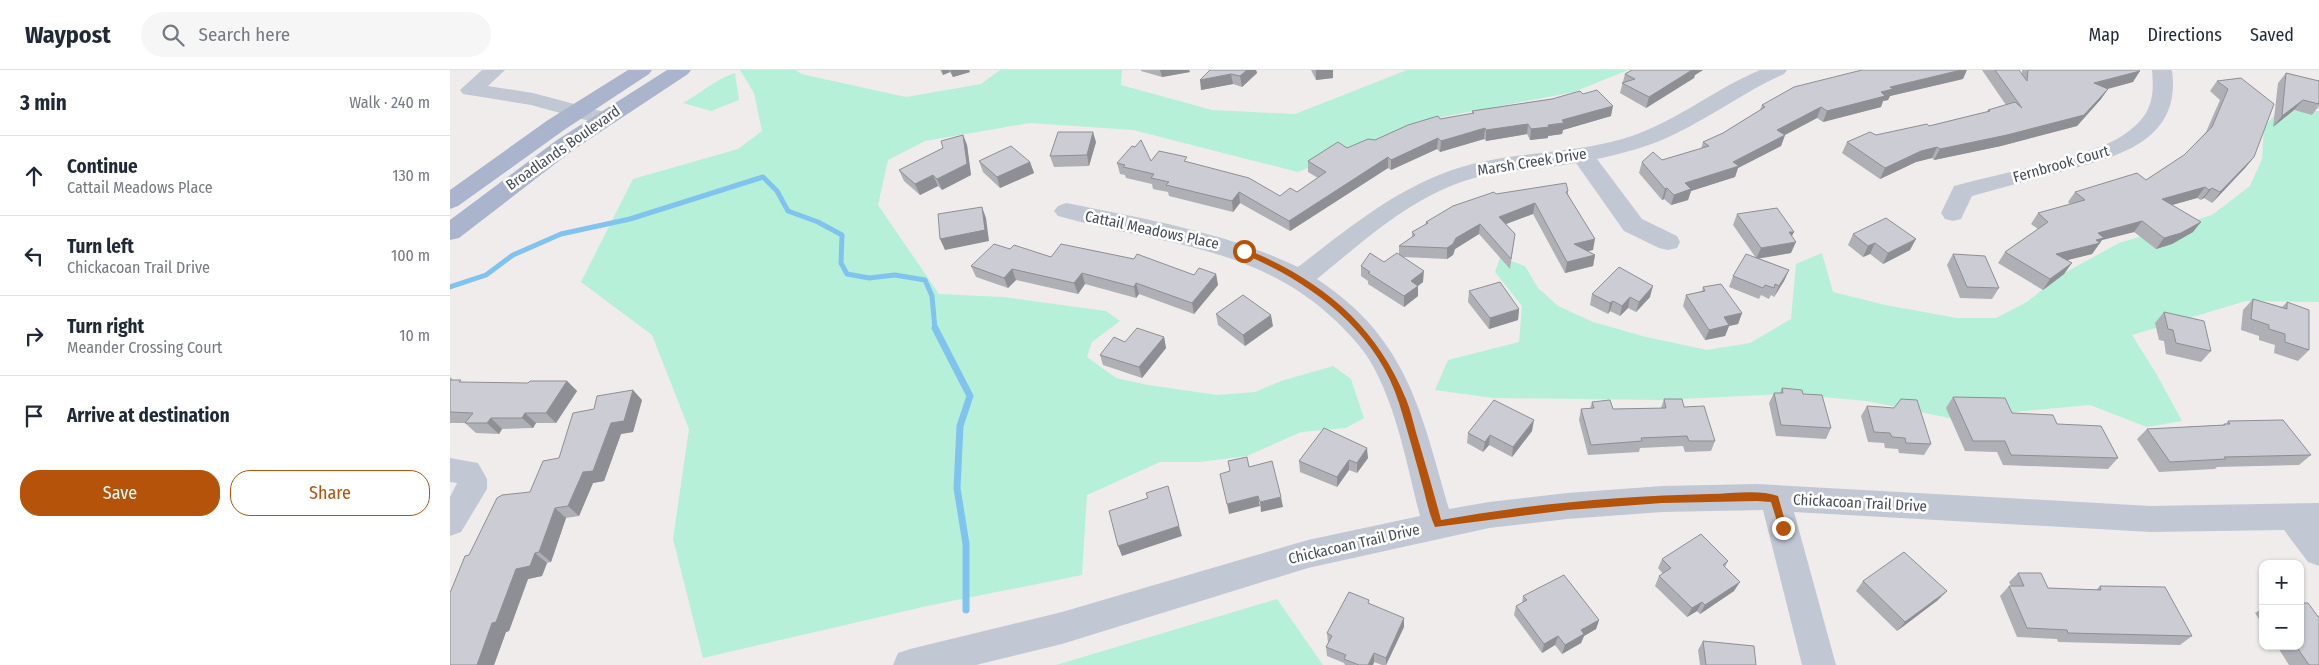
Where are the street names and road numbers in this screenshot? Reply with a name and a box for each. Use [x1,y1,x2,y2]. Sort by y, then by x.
street label: Broadlands Boulevard [502,102,624,194]
street label: Fernbrook Court [2011,142,2111,186]
street label: Marsh Creek Drive [1476,144,1588,180]
street label: Cattail Meadows Place [1083,207,1221,253]
street label: Chickacoan Trail Drive [1793,491,1927,515]
street label: Chickacoan Trail Drive [1287,520,1421,568]

